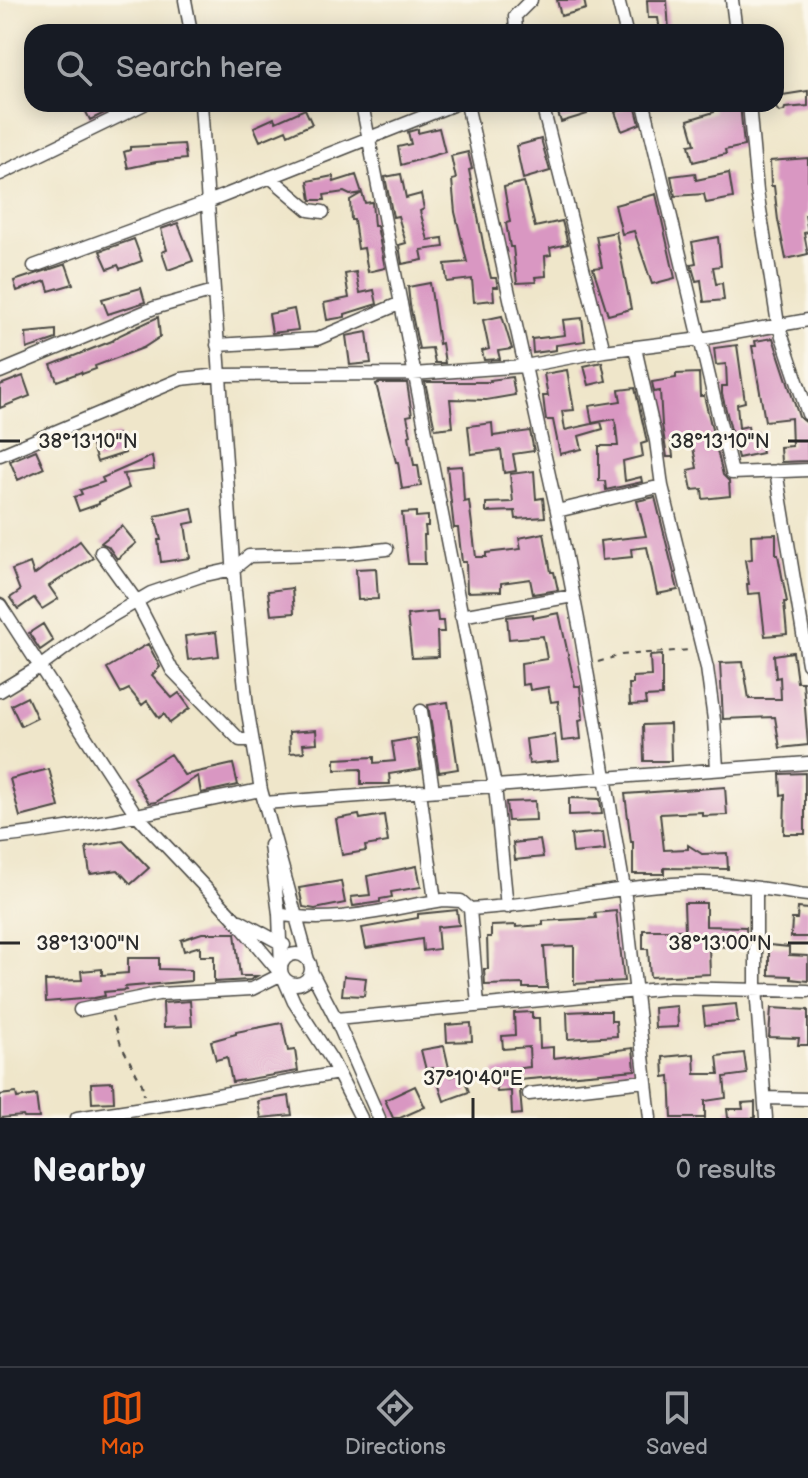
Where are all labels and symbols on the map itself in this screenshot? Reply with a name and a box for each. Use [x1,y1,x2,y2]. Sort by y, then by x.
text: 38°13'10"N [38,430,138,454]
text: 38°13'10"N [670,430,770,454]
text: 38°13'00"N [36,932,140,956]
text: 38°13'00"N [668,932,772,956]
text: 37°10'40"E [423,1067,523,1091]

